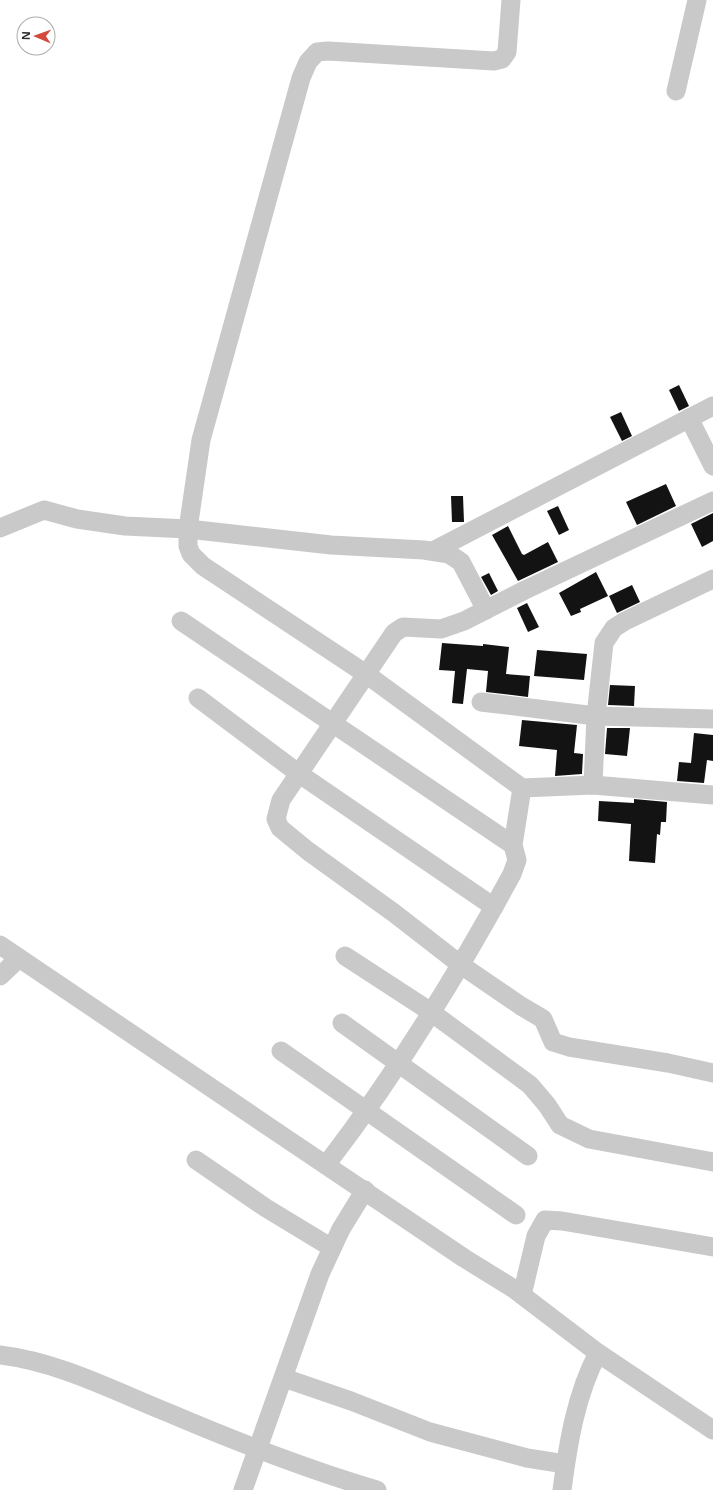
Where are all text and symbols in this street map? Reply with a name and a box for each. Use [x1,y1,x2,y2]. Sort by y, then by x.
north arrow [16,16,56,56]
text: N [18,31,33,40]

